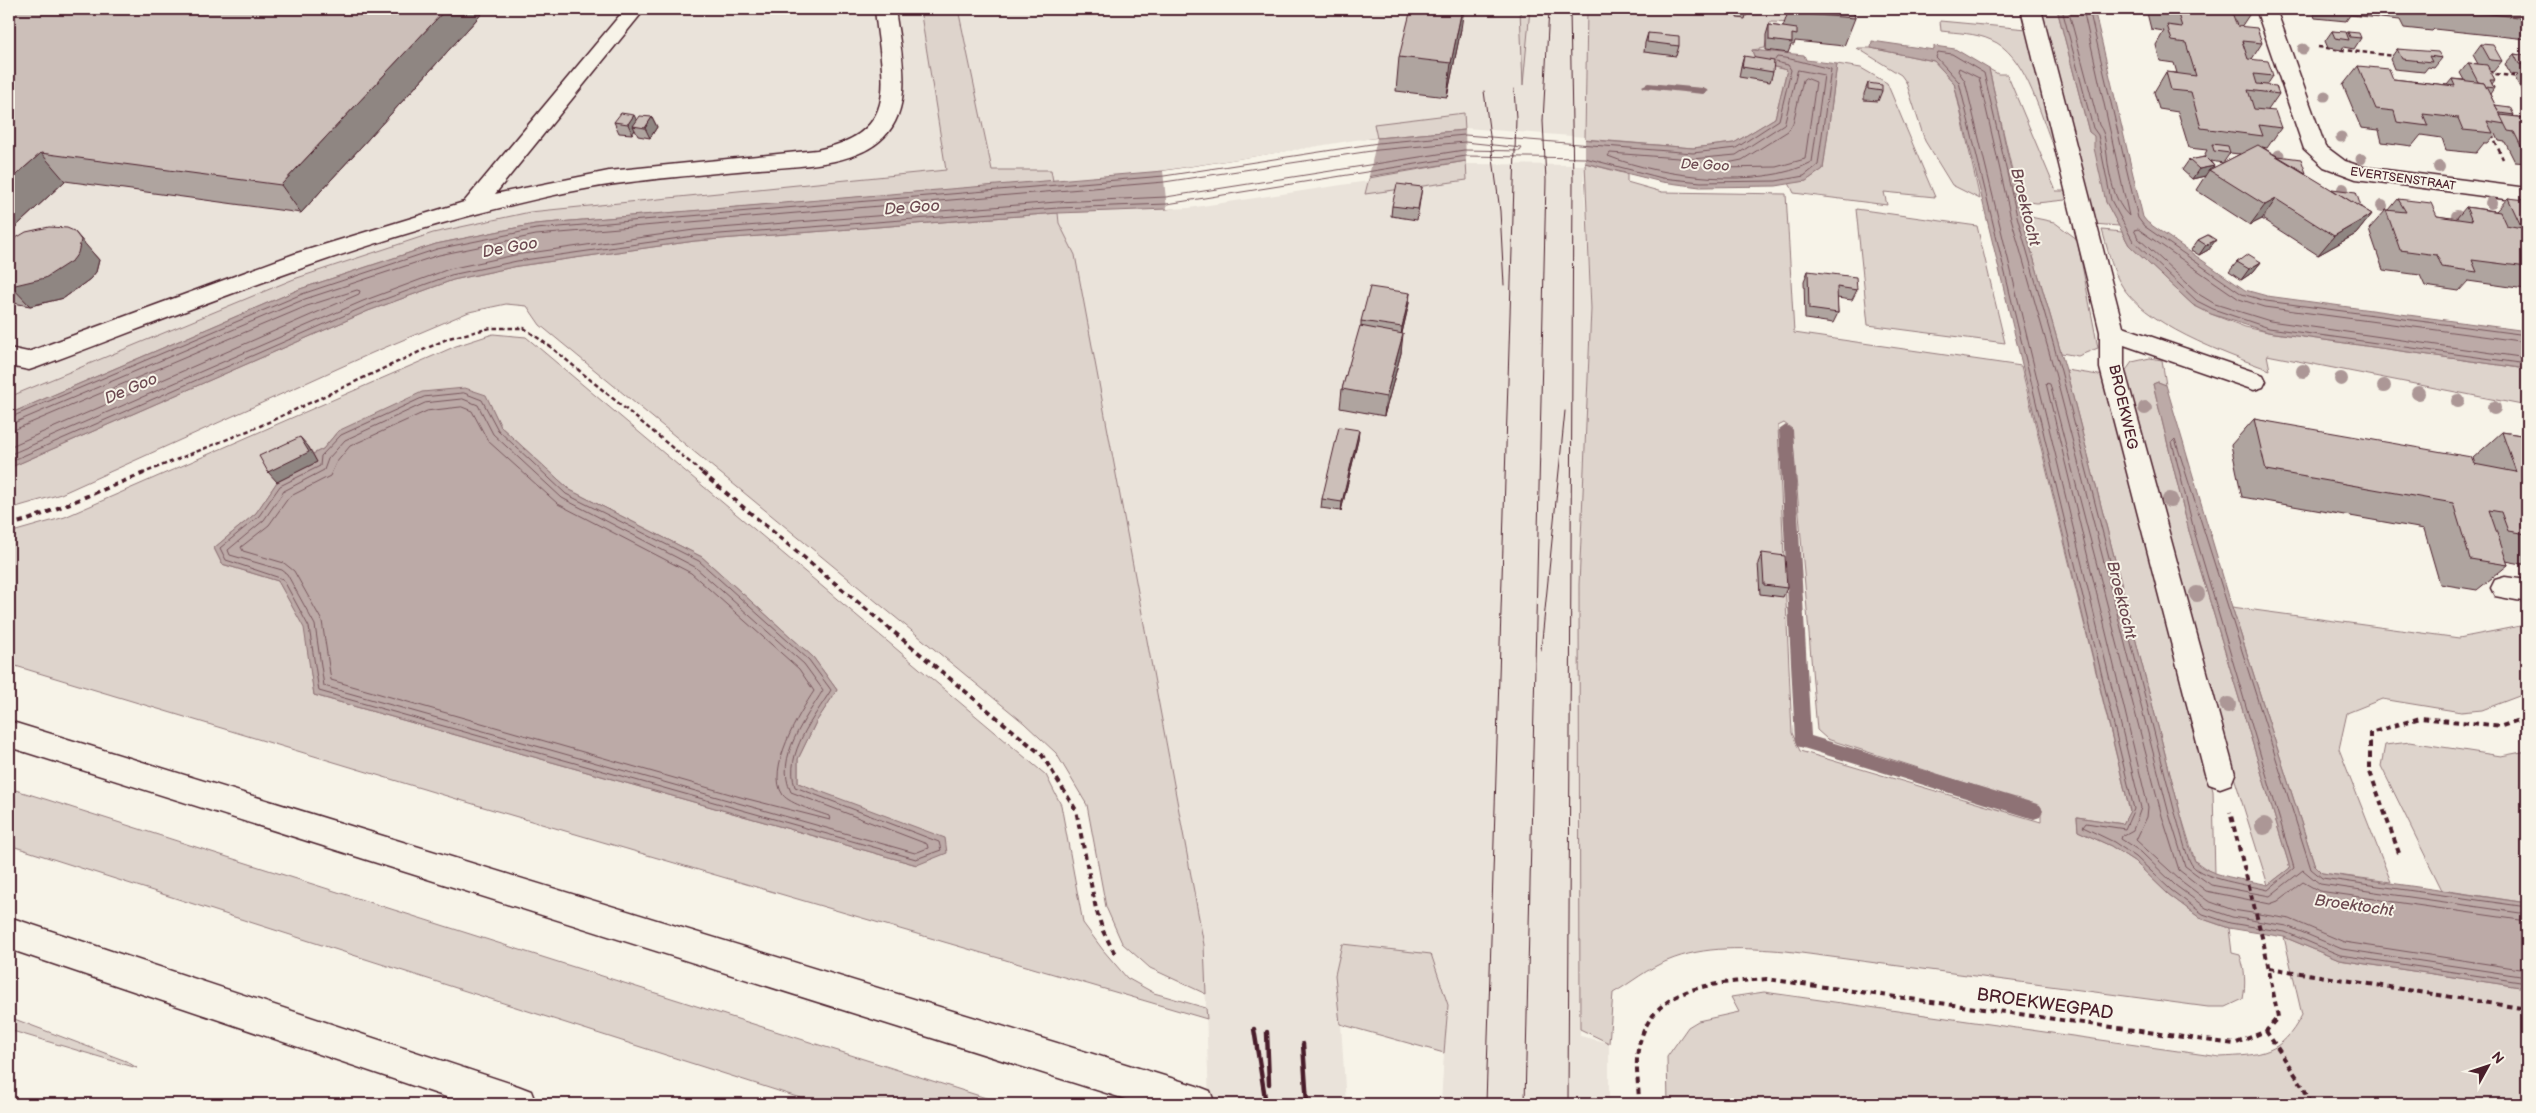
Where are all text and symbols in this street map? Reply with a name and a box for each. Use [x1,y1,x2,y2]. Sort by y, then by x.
water label: De Goo [1680,155,1730,175]
street label: EVERTSENSTRAAT [2349,164,2458,194]
water label: Broektocht [2006,166,2044,249]
water label: De Goo [884,197,940,219]
water label: De Goo [481,234,539,262]
street label: BROEKWEG [2104,363,2142,451]
water label: De Goo [102,369,160,409]
water label: Broektocht [2102,559,2140,642]
water label: Broektocht [2313,891,2396,921]
street label: BROEKWEGPAD [1975,984,2115,1024]
north arrow [2464,1040,2514,1090]
text: N [2488,1048,2507,1067]

